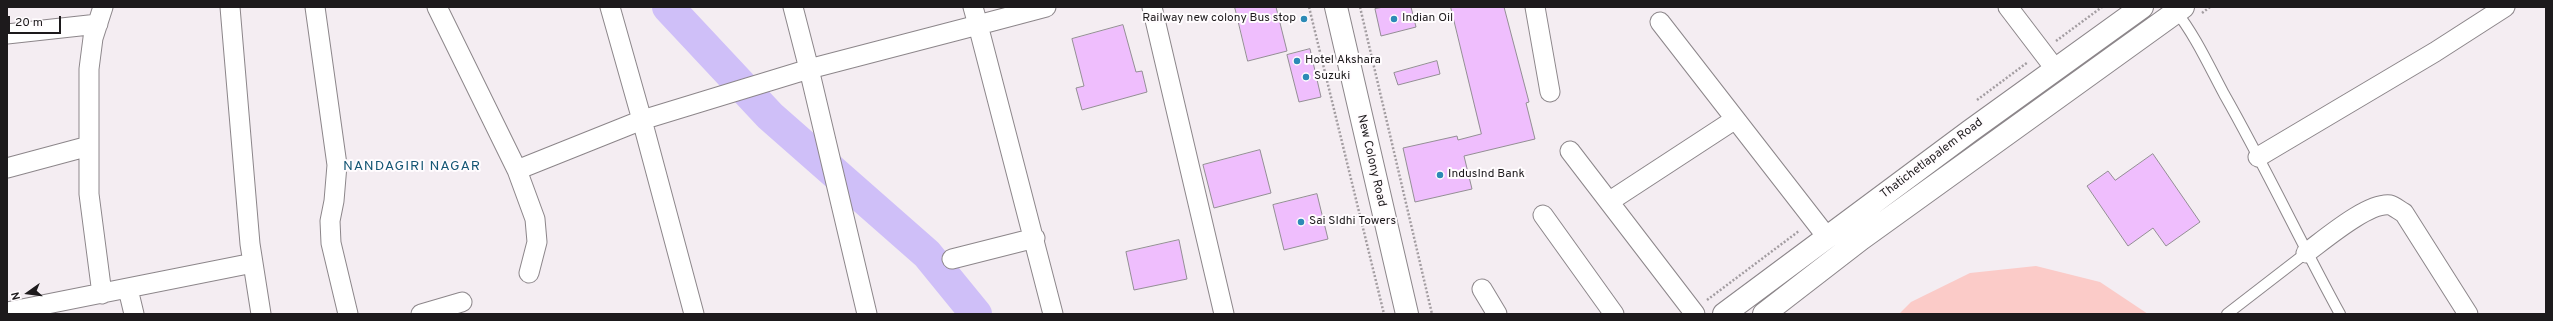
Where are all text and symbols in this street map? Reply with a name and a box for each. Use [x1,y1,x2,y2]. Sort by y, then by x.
scale bar [10,8,63,34]
place label: Railway new colony Bus stop [1142,12,1296,26]
place label: Indian Oil [1402,12,1453,26]
marker: Railway new colony Bus stop [1299,14,1309,24]
marker: Indian Oil [1389,14,1399,24]
text: 20 m [15,15,43,31]
place label: Hotel Akshara [1305,54,1381,68]
marker: Hotel Akshara [1292,56,1302,66]
place label: Suzuki [1314,70,1350,84]
marker: Suzuki [1301,72,1311,82]
street label: New Colony Road [1353,113,1389,209]
street label: Thatichetlapalem Road [1878,116,1986,202]
district label: NANDAGIRI NAGAR [343,159,481,175]
place label: IndusInd Bank [1448,168,1525,182]
marker: IndusInd Bank [1435,170,1445,180]
place label: Sai SIdhi Towers [1309,215,1396,229]
marker: Sai SIdhi Towers [1296,217,1306,227]
north arrow [8,273,48,313]
text: N [9,290,24,301]

